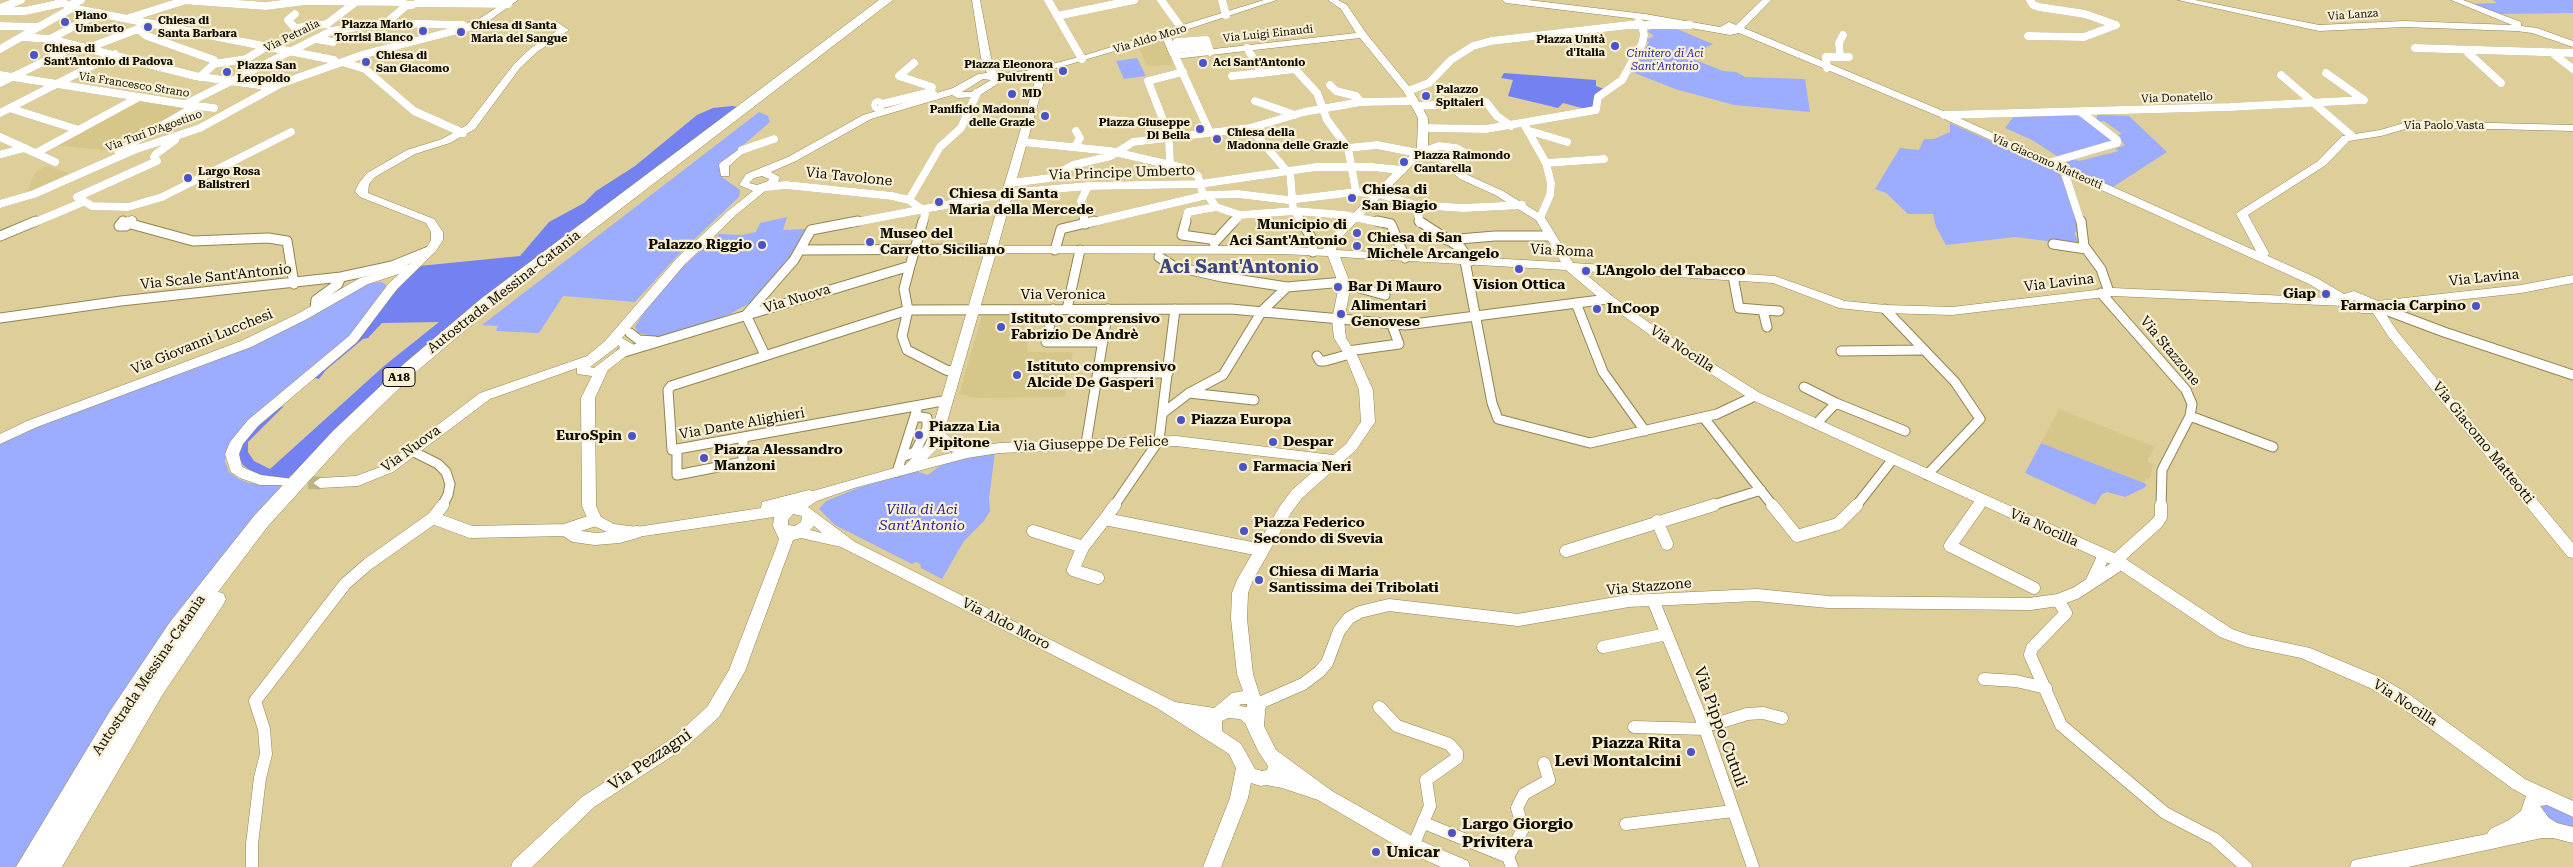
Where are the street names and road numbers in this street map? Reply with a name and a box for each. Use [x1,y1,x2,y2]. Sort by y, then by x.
street label: Via Lanza [2327,7,2379,23]
street label: Via Petralia [262,17,322,55]
street label: Via Aldo Moro [1112,22,1188,56]
street label: Via Luigi Einaudi [1222,23,1314,45]
street label: Via Francesco Strano [78,70,190,100]
street label: Via Donatello [2141,90,2213,106]
street label: Via Turi D'Agostino [104,107,204,155]
street label: Via Paolo Vasta [2404,119,2484,133]
street label: Via Giacomo Matteotti [1990,132,2104,192]
street label: Via Principe Umberto [1049,162,1195,184]
street label: Via Tavolone [805,164,893,190]
street label: Autostrada Messina-Catania [424,227,584,357]
street label: Via Roma [1530,241,1594,261]
street label: Via Scale Sant'Antonio [139,261,293,293]
street label: Via Lavina [2448,266,2520,290]
street label: Via Lavina [2023,270,2095,296]
street label: Via Nuova [762,281,832,317]
street label: Via Veronica [1020,287,1106,303]
street label: Via Giovanni Lucchesi [129,306,275,378]
street label: Via Stazzone [2136,313,2204,389]
street label: Via Nocilla [1647,322,1717,376]
road number: A18 [383,368,415,387]
street label: Via Giacomo Matteotti [2429,379,2537,507]
street label: Via Dante Alighieri [678,405,806,443]
street label: Via Nuova [378,422,444,476]
street label: Via Giuseppe De Felice [1013,433,1169,455]
street label: Via Nocilla [2007,505,2081,551]
street label: Via Stazzone [1606,575,1692,599]
street label: Autostrada Messina-Catania [89,592,209,758]
street label: Via Aldo Moro [959,595,1053,653]
street label: Via Pippo Cutuli [1689,664,1751,790]
street label: Via Nocilla [2370,676,2440,730]
street label: Via Pezzagni [605,725,695,795]

